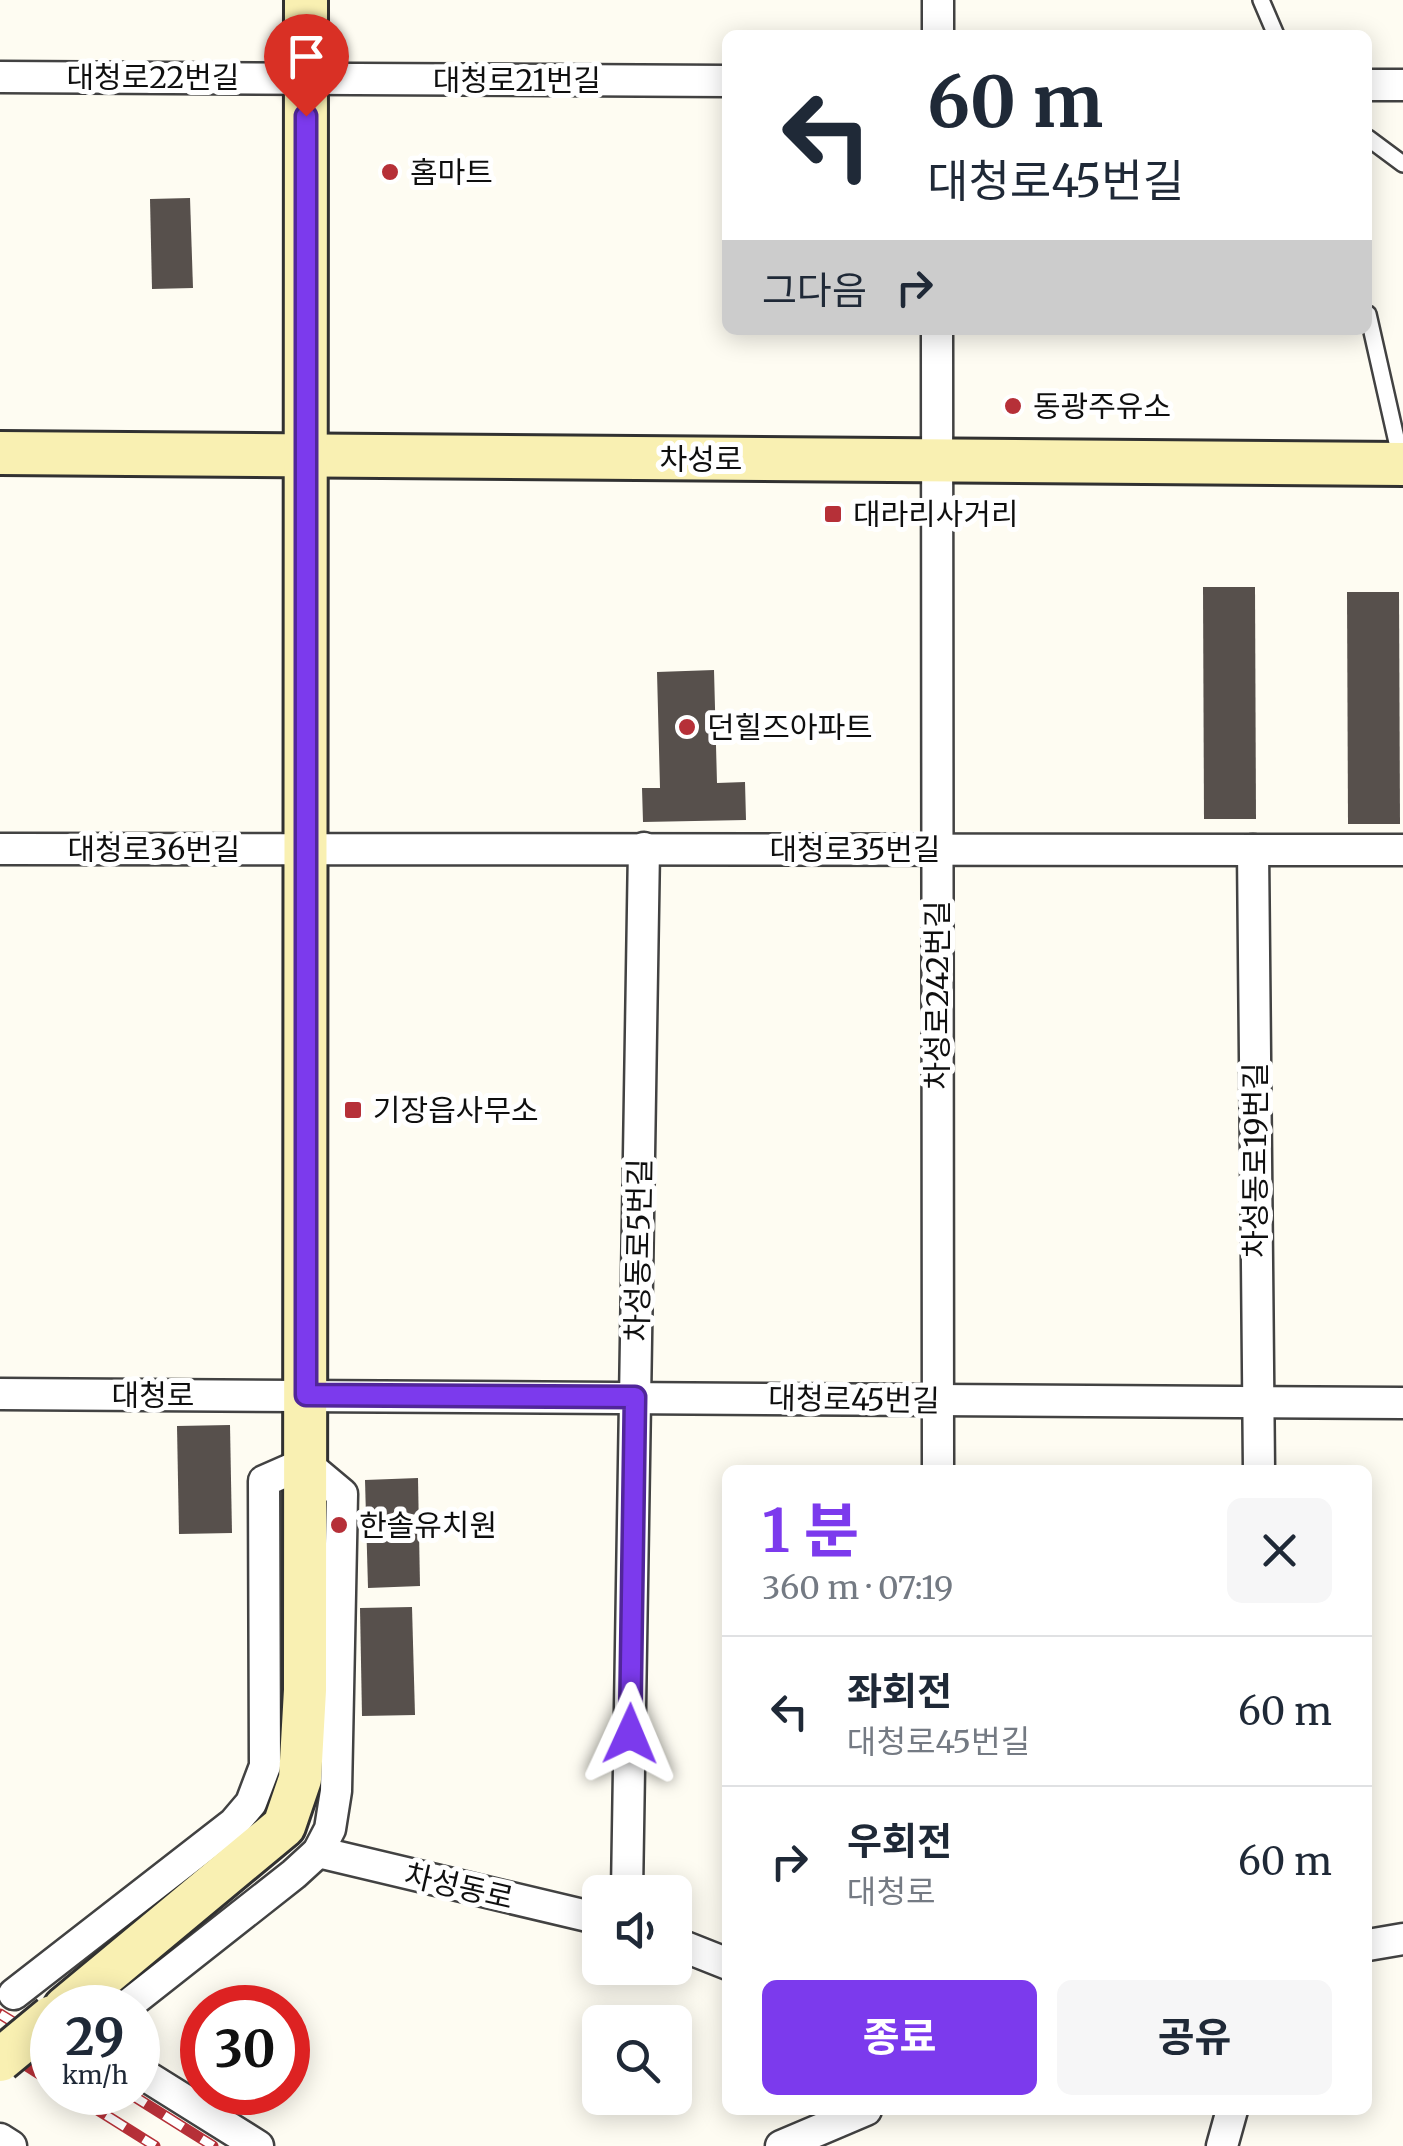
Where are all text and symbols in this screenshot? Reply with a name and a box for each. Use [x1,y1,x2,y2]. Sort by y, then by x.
pin [264,14,349,117]
icon: arrive [279,29,334,84]
street label: 대청로22번길 [66,58,240,96]
text: 60 m [927,58,1103,146]
street label: 대청로21번길 [433,61,601,99]
icon: left [762,70,892,200]
place label: 홈마트 [410,153,493,191]
text: 대청로45번길 [927,153,1184,209]
marker: 홈마트 [379,161,401,183]
icon: right [887,260,942,315]
text: 그다음 [762,267,867,314]
place label: 동광주유소 [1033,387,1171,425]
marker: 동광주유소 [1002,395,1024,417]
street label: 차성로 [660,440,742,478]
place label: 대라리사거리 [853,495,1019,533]
marker: 대라리사거리 [822,503,844,525]
place label: 던힐즈아파트 [707,708,873,746]
marker: 던힐즈아파트 [676,716,698,738]
street label: 대청로36번길 [68,830,240,868]
street label: 대청로35번길 [769,830,941,868]
street label: 차성로242번길 [918,900,956,1090]
street label: 차성동로19번길 [1236,1062,1274,1258]
place label: 기장읍사무소 [373,1091,539,1129]
marker: 기장읍사무소 [342,1099,364,1121]
street label: 차성동로5번길 [617,1158,659,1342]
street label: 대청로 [112,1376,194,1414]
street label: 대청로45번길 [768,1379,940,1419]
text: 1 분 [762,1493,859,1568]
button: close [1227,1498,1332,1603]
place label: 한솔유치원 [359,1506,497,1544]
marker: 한솔유치원 [328,1514,350,1536]
text: 360 m · 07:19 [762,1568,953,1608]
text: 좌회전 [847,1668,952,1715]
position arrow [578,1682,682,1786]
icon: left [762,1684,817,1739]
text: 60 m [1238,1688,1332,1735]
text: 대청로45번길 [847,1722,1030,1762]
text: 우회전 [847,1818,952,1865]
icon: right [762,1834,817,1889]
text: 60 m [1238,1838,1332,1885]
street label: 차성동로 [401,1855,517,1917]
text: 대청로 [847,1872,935,1912]
map controls [582,1875,692,2115]
button: sound [582,1875,692,1985]
button: 종료 [762,1980,1037,2095]
button: 공유 [1057,1980,1332,2095]
speed limit sign: 30 [180,1985,310,2115]
button: search [582,2005,692,2115]
text: 29 [65,2006,125,2069]
text: km/h [62,2059,128,2091]

